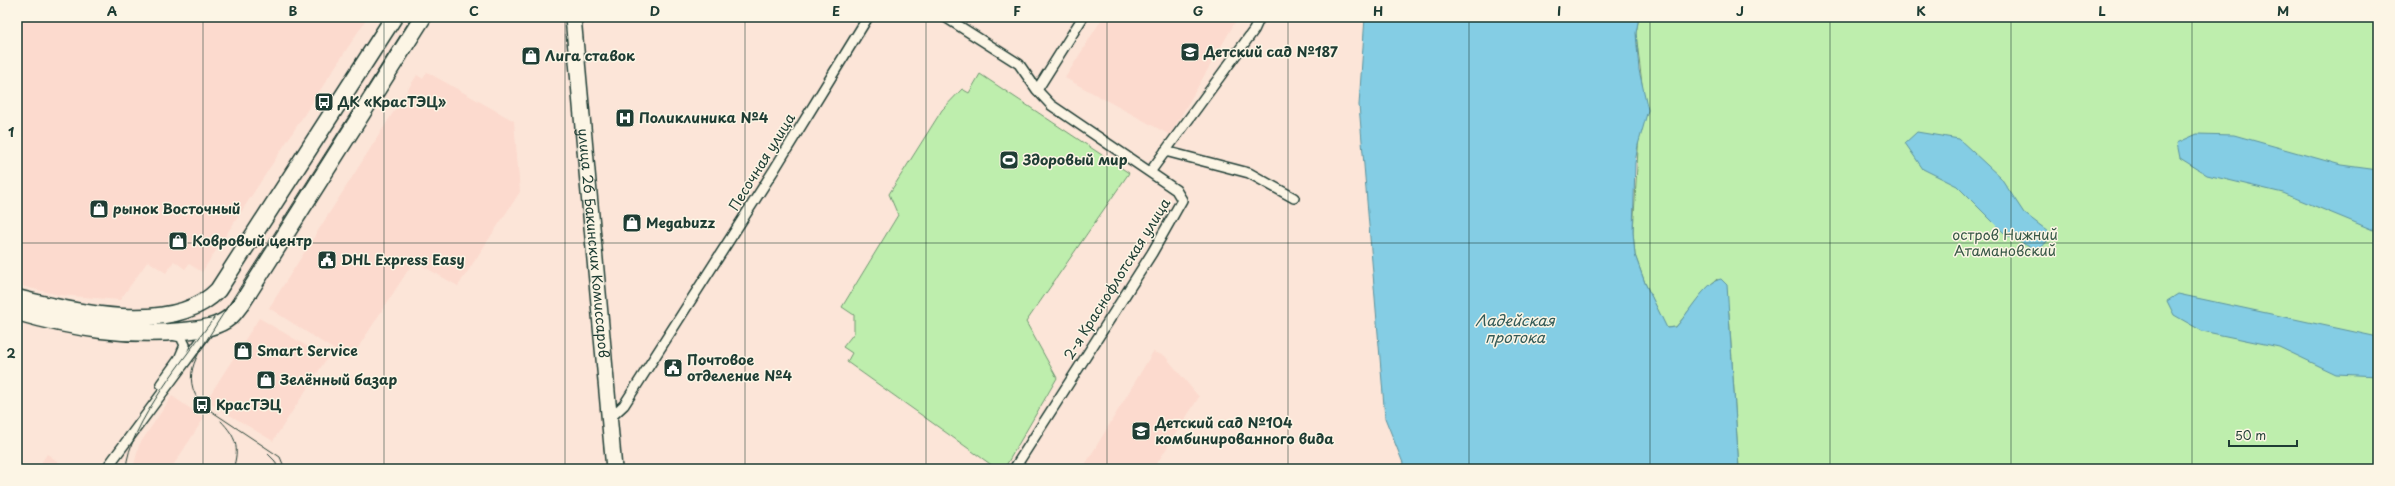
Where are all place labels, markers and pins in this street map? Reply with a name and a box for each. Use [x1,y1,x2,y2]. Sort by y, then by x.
school or university icon: Детский сад №187 [1179,41,1201,63]
place label: Детский сад №187 [1203,41,1338,62]
shop icon: Лига ставок [520,45,542,67]
place label: Лига ставок [545,45,635,66]
bus stop icon: ДК «КрасТЭЦ» [313,91,335,113]
place label: ДК «КрасТЭЦ» [337,91,447,112]
hospital icon: Поликлиника №4 [614,107,636,129]
place label: Поликлиника №4 [639,107,769,128]
sports icon: Здоровый мир [998,149,1020,171]
place label: Здоровый мир [1022,149,1128,170]
shop icon: рынок Восточный [88,198,110,220]
place label: рынок Восточный [113,198,241,219]
shop icon: Megabuzz [621,212,643,234]
place label: Megabuzz [646,212,715,233]
shop icon: Ковровый центр [167,230,189,252]
place label: Ковровый центр [192,230,312,251]
public building icon: DHL Express Easy [316,249,338,271]
place label: DHL Express Easy [341,249,465,270]
shop icon: Smart Service [232,340,254,362]
place label: Smart Service [257,340,358,361]
place label: Почтовое отделение №4 [687,349,792,386]
public building icon: Почтовое отделение №4 [662,357,684,379]
shop icon: Зелённый базар [255,369,277,391]
place label: Зелённый базар [279,369,397,390]
bus stop icon: КрасТЭЦ [191,394,213,416]
place label: КрасТЭЦ [216,394,282,415]
place label: Детский сад №104 комбинированного вида [1154,412,1334,449]
school or university icon: Детский сад №104 комбинированного вида [1130,420,1152,442]

